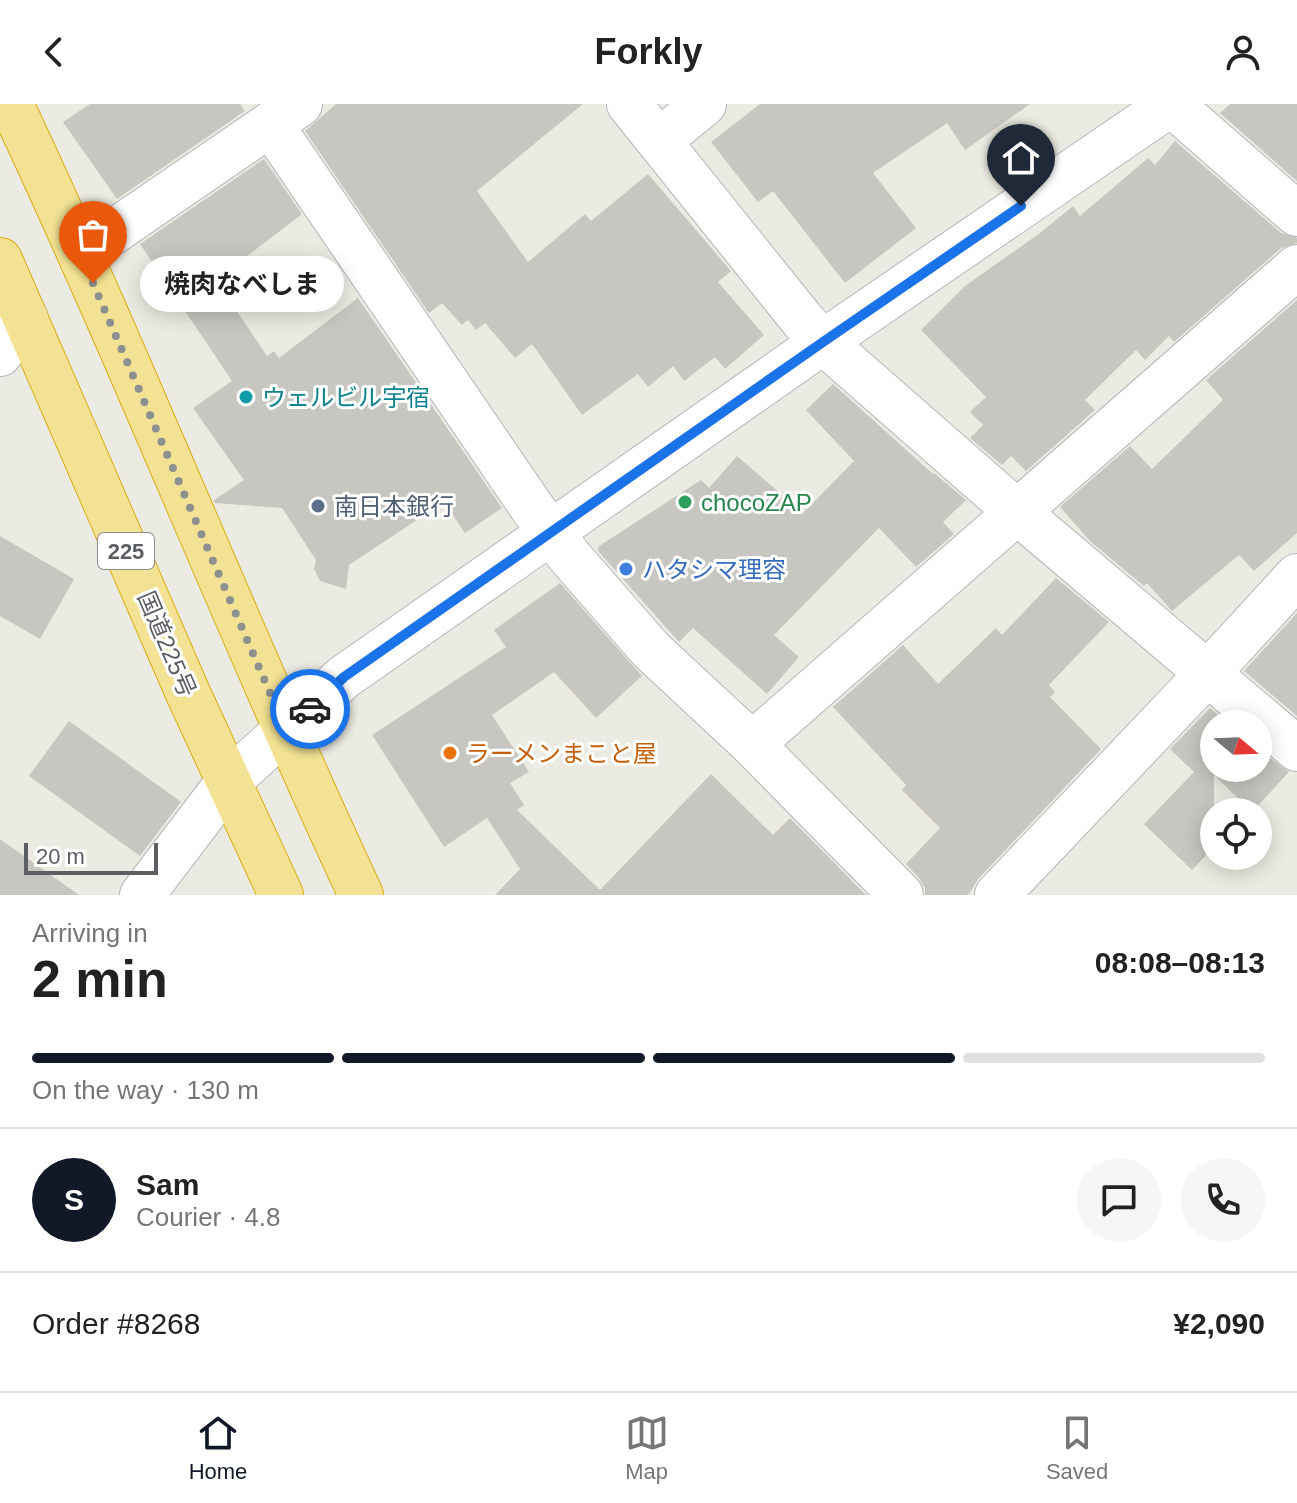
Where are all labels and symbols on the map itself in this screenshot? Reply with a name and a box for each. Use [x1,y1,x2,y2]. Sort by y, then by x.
pin [987,124,1055,206]
pin [59,201,127,283]
callout: 焼肉なべしま [141,255,345,311]
place label: ウェルビル宇宿 [262,384,430,411]
marker: ウェルビル宇宿 [237,388,255,406]
place label: chocoZAP [701,489,812,516]
place label: 南日本銀行 [334,493,454,520]
marker: chocoZAP [676,493,694,511]
marker: 南日本銀行 [309,497,327,515]
road number: 225 [98,533,154,569]
place label: ハタシマ理容 [642,556,786,583]
marker: ハタシマ理容 [617,560,635,578]
street label: 国道225号 [133,587,201,701]
courier [270,669,350,749]
north arrow [1200,710,1272,782]
place label: ラーメンまこと屋 [466,740,657,767]
marker: ラーメンまこと屋 [441,744,459,762]
scale bar [24,839,158,875]

